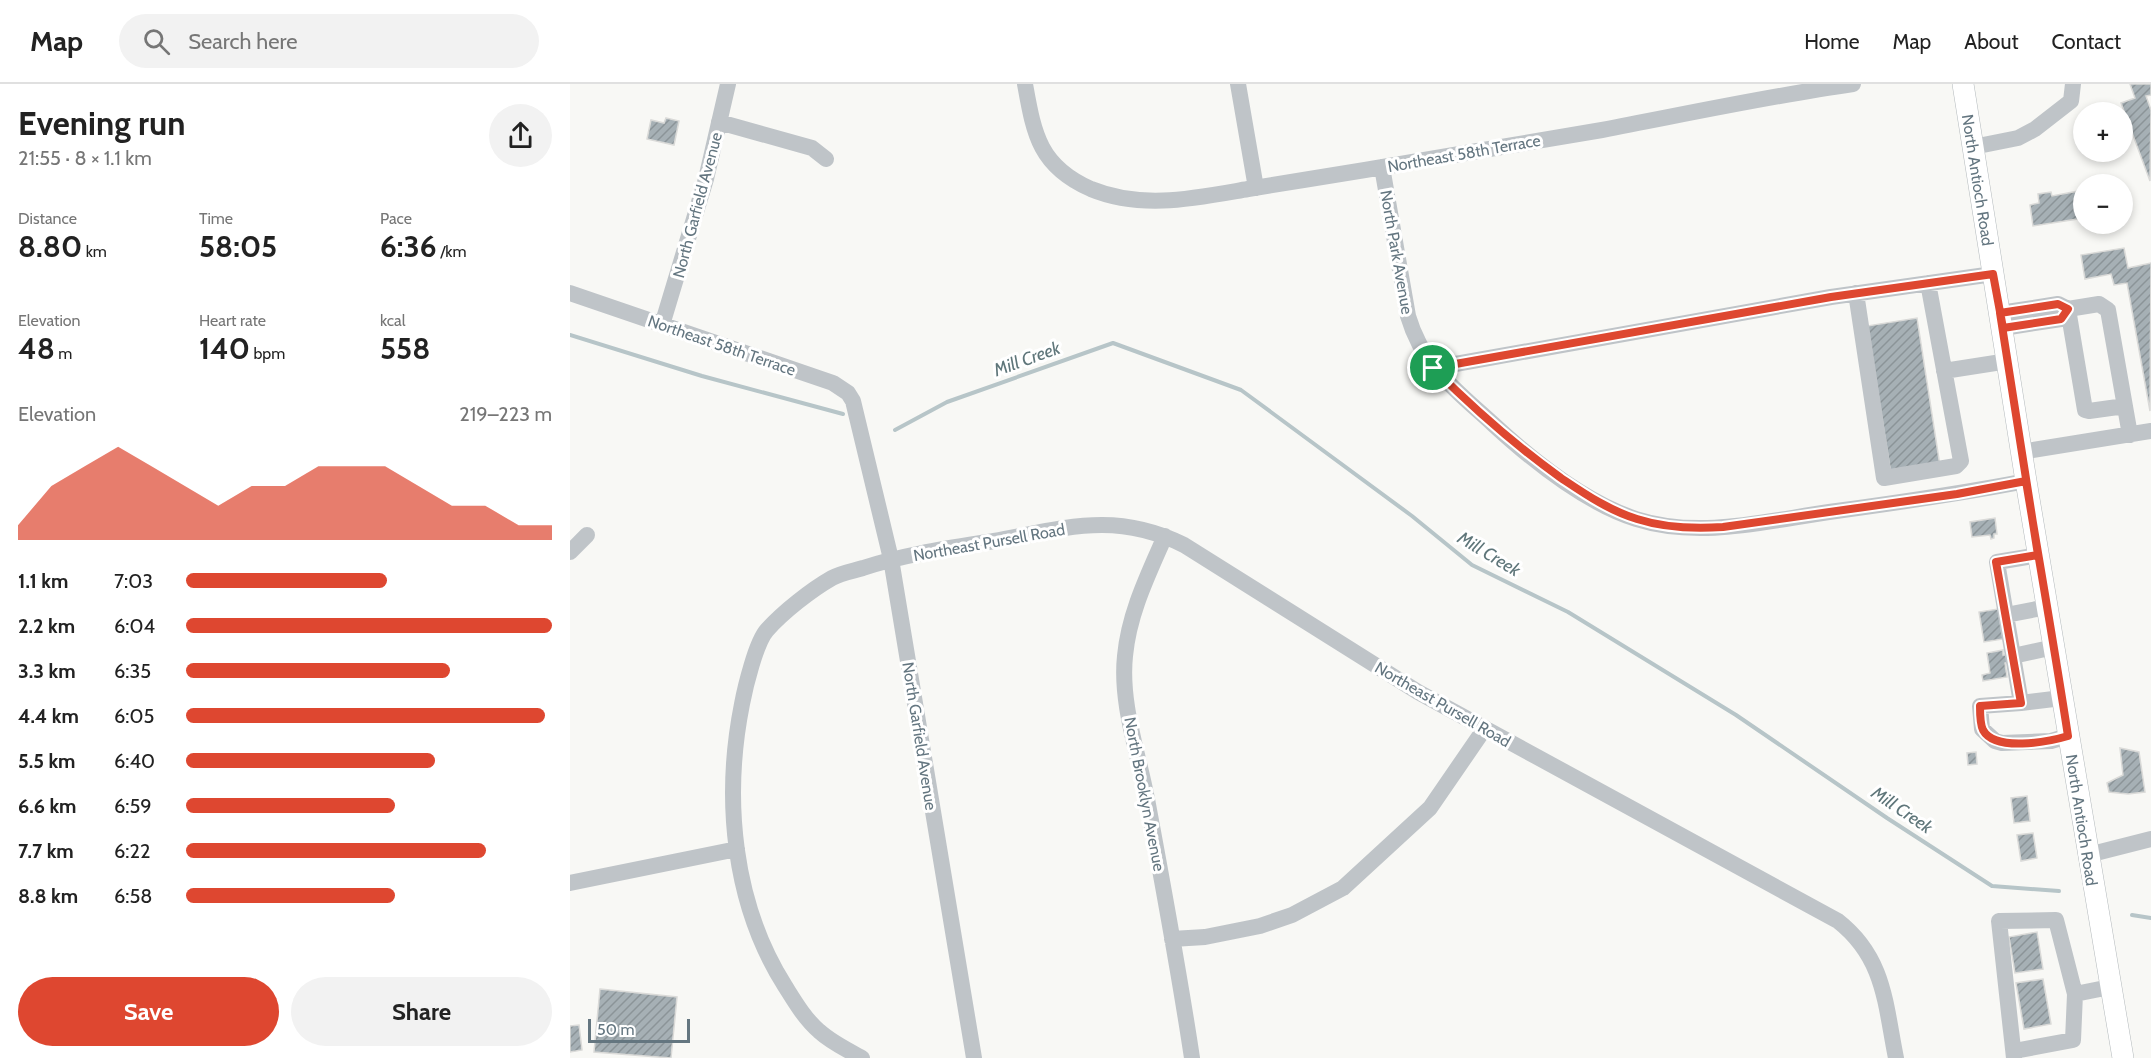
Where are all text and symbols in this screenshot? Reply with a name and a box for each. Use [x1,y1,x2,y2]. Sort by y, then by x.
search box [119,14,539,68]
text: Map [30,24,83,58]
icon: search [140,25,173,58]
text: Search here [188,28,297,55]
text: Home [1804,29,1860,54]
text: Map [1893,29,1931,54]
text: About [1964,29,2018,54]
text: Contact [2051,29,2121,54]
map controls [2073,102,2133,234]
button: + [2073,102,2133,162]
text: Evening run [18,103,185,143]
button: share [489,104,552,167]
street label: North Antioch Road [1958,113,1997,247]
street label: North Garfield Avenue [669,130,726,280]
street label: Northeast 58th Terrace [1386,131,1542,176]
text: 21:55 · 8 × 1.1 km [18,146,152,170]
button: − [2073,174,2133,234]
street label: North Park Avenue [1376,189,1417,316]
text: Distance [18,209,77,228]
text: Time [199,209,233,228]
text: Pace [380,209,412,228]
text: 8.80 [18,228,82,265]
text: 58:05 [199,228,277,265]
text: 6:36 [380,228,437,265]
text: km [82,242,107,261]
text: /km [437,242,467,261]
text: Elevation [18,311,81,330]
text: Heart rate [199,311,266,330]
text: kcal [380,311,406,330]
street label: Northeast 58th Terrace [645,311,798,380]
text: 48 [18,330,55,367]
text: 140 [199,330,250,367]
text: 558 [380,330,430,367]
water label: Mill Creek [990,336,1064,381]
pin [1407,342,1458,393]
text: m [55,344,72,363]
text: bpm [250,344,285,363]
icon: arrive [1416,351,1449,384]
text: Elevation [18,402,96,426]
text: 219–223 m [459,402,552,426]
street label: Northeast Pursell Road [912,520,1066,565]
water label: Mill Creek [1453,526,1525,582]
text: 1.1 km [18,569,68,593]
text: 7:03 [114,569,153,593]
text: 2.2 km [18,614,75,638]
text: 6:04 [114,614,155,638]
street label: Northeast Pursell Road [1371,658,1514,751]
text: 3.3 km [18,659,76,683]
text: 6:35 [114,659,151,683]
street label: North Garfield Avenue [898,661,941,812]
text: 4.4 km [18,704,79,728]
text: 6:05 [114,704,154,728]
street label: North Brooklyn Avenue [1120,715,1169,873]
text: 5.5 km [18,749,76,773]
text: 6:40 [114,749,155,773]
street label: North Antioch Road [2062,753,2101,887]
water label: Mill Creek [1866,781,1938,839]
text: 6.6 km [18,794,77,818]
text: 6:59 [114,794,152,818]
text: 7.7 km [18,839,74,863]
text: 6:22 [114,839,150,863]
text: 8.8 km [18,884,78,908]
text: 6:58 [114,884,152,908]
button: Save [18,977,279,1046]
button: Share [291,977,552,1046]
scale bar [588,1016,690,1044]
text: 50 m [597,1020,634,1039]

